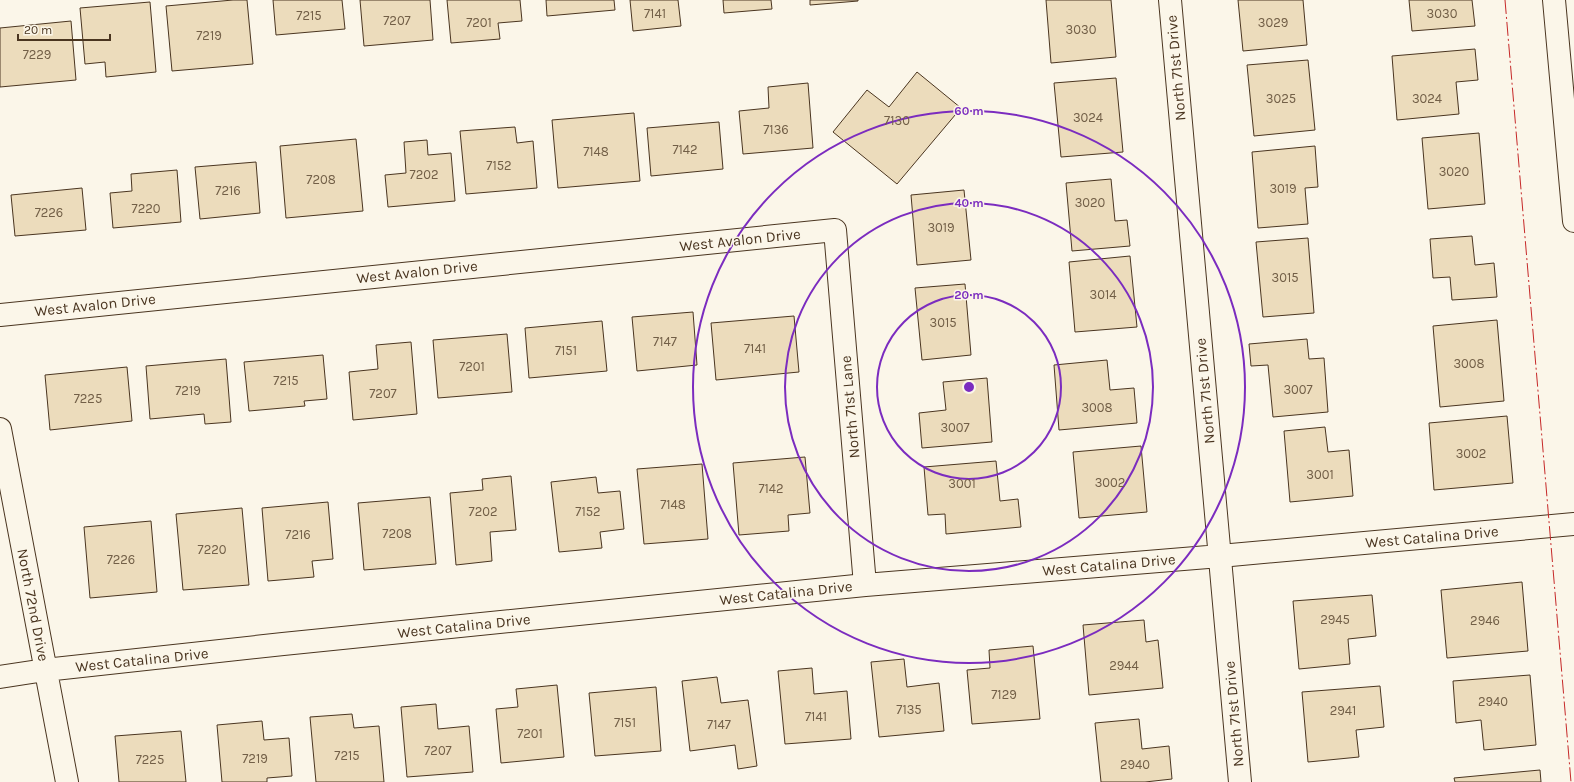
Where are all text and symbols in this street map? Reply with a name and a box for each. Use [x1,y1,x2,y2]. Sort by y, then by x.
house number: 7141 [644,6,666,21]
house number: 3030 [1427,6,1458,21]
house number: 7215 [296,8,322,23]
house number: 7207 [383,13,411,28]
street label: North 71st Drive [1162,14,1190,122]
house number: 7201 [466,15,492,30]
house number: 3029 [1258,15,1288,30]
scale bar [18,16,110,42]
house number: 3030 [1066,22,1097,37]
text: 20 m [24,23,52,37]
house number: 7219 [196,28,222,43]
house number: 7229 [23,47,51,62]
house number: 3025 [1266,91,1296,106]
house number: 3024 [1412,91,1442,106]
text: 60 m [954,104,984,118]
house number: 3024 [1073,110,1103,125]
house number: 7130 [884,113,910,128]
house number: 7136 [763,122,789,137]
house number: 7142 [672,142,698,157]
house number: 7148 [583,144,609,159]
house number: 7152 [486,158,512,173]
house number: 3020 [1439,164,1470,179]
house number: 7202 [410,167,438,182]
house number: 7208 [306,172,336,187]
house number: 3019 [1269,181,1297,196]
house number: 7216 [215,183,241,198]
house number: 3020 [1075,195,1106,210]
text: 40 m [954,196,984,210]
house number: 7220 [132,201,161,216]
house number: 7226 [35,205,63,220]
house number: 3019 [927,220,955,235]
street label: West Avalon Drive [678,225,802,255]
street label: West Avalon Drive [355,257,479,287]
house number: 3015 [1271,270,1299,285]
house number: 3014 [1090,287,1116,302]
text: 20 m [954,288,984,302]
street label: West Avalon Drive [33,290,157,320]
house number: 3015 [929,315,957,330]
house number: 7147 [653,334,677,349]
street label: North 71st Drive [1191,337,1219,445]
house number: 7141 [744,341,766,356]
house number: 7151 [555,343,577,358]
street label: North 71st Lane [837,355,863,459]
house number: 3008 [1453,356,1485,371]
house number: 7201 [459,359,485,374]
house number: 7215 [273,373,299,388]
centre of rings [962,380,976,394]
house number: 3007 [1283,382,1313,397]
house number: 7219 [175,383,201,398]
house number: 7207 [369,386,397,401]
house number: 7225 [74,391,102,406]
house number: 3008 [1081,400,1113,415]
house number: 3007 [940,420,970,435]
house number: 3002 [1456,446,1486,461]
house number: 3001 [1306,467,1334,482]
house number: 3002 [1095,475,1125,490]
house number: 3001 [948,476,976,491]
house number: 7142 [758,481,784,496]
house number: 7148 [660,497,686,512]
house number: 7202 [469,504,497,519]
house number: 7152 [575,504,601,519]
street label: West Catalina Drive [1365,522,1499,552]
house number: 7208 [382,526,412,541]
house number: 7216 [285,527,311,542]
house number: 7220 [198,542,227,557]
street label: North 72nd Drive [13,547,53,663]
street label: West Catalina Drive [1042,550,1176,580]
house number: 7226 [107,552,135,567]
street label: West Catalina Drive [719,577,853,609]
street label: West Catalina Drive [397,610,531,642]
house number: 2945 [1320,612,1350,627]
house number: 2946 [1470,613,1500,628]
street label: West Catalina Drive [75,644,209,676]
house number: 2944 [1109,658,1139,673]
street label: North 71st Drive [1220,660,1248,768]
house number: 7129 [991,687,1017,702]
house number: 2940 [1478,694,1508,709]
house number: 7135 [896,702,922,717]
house number: 2941 [1330,703,1356,718]
house number: 7141 [805,709,827,724]
house number: 7151 [614,715,636,730]
house number: 7147 [707,717,731,732]
house number: 7201 [517,726,543,741]
house number: 7207 [424,743,452,758]
house number: 7215 [334,748,360,763]
house number: 7219 [242,751,268,766]
house number: 7225 [136,752,164,767]
house number: 2940 [1120,757,1150,772]

